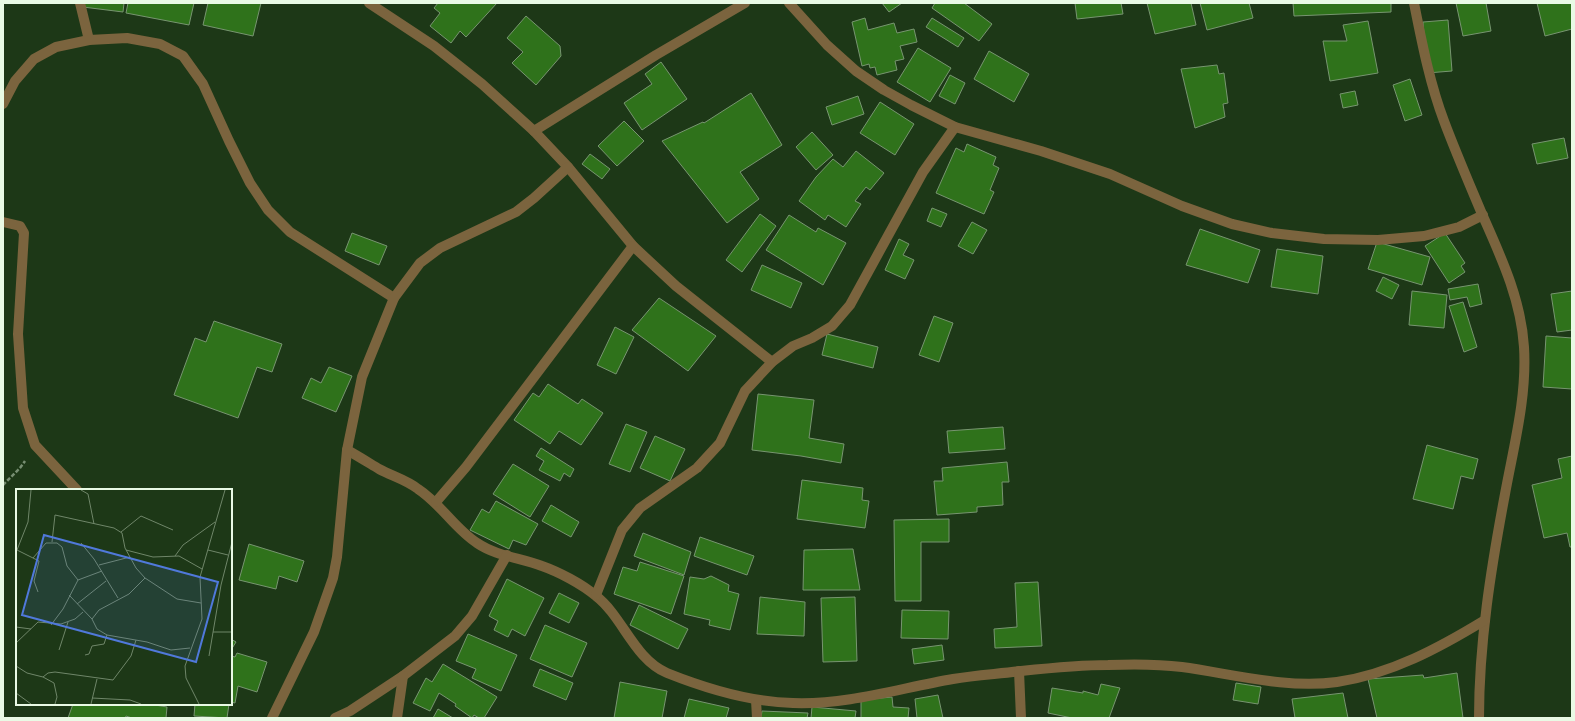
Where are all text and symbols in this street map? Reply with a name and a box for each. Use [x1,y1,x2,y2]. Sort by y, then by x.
inset map [16,489,232,705]

